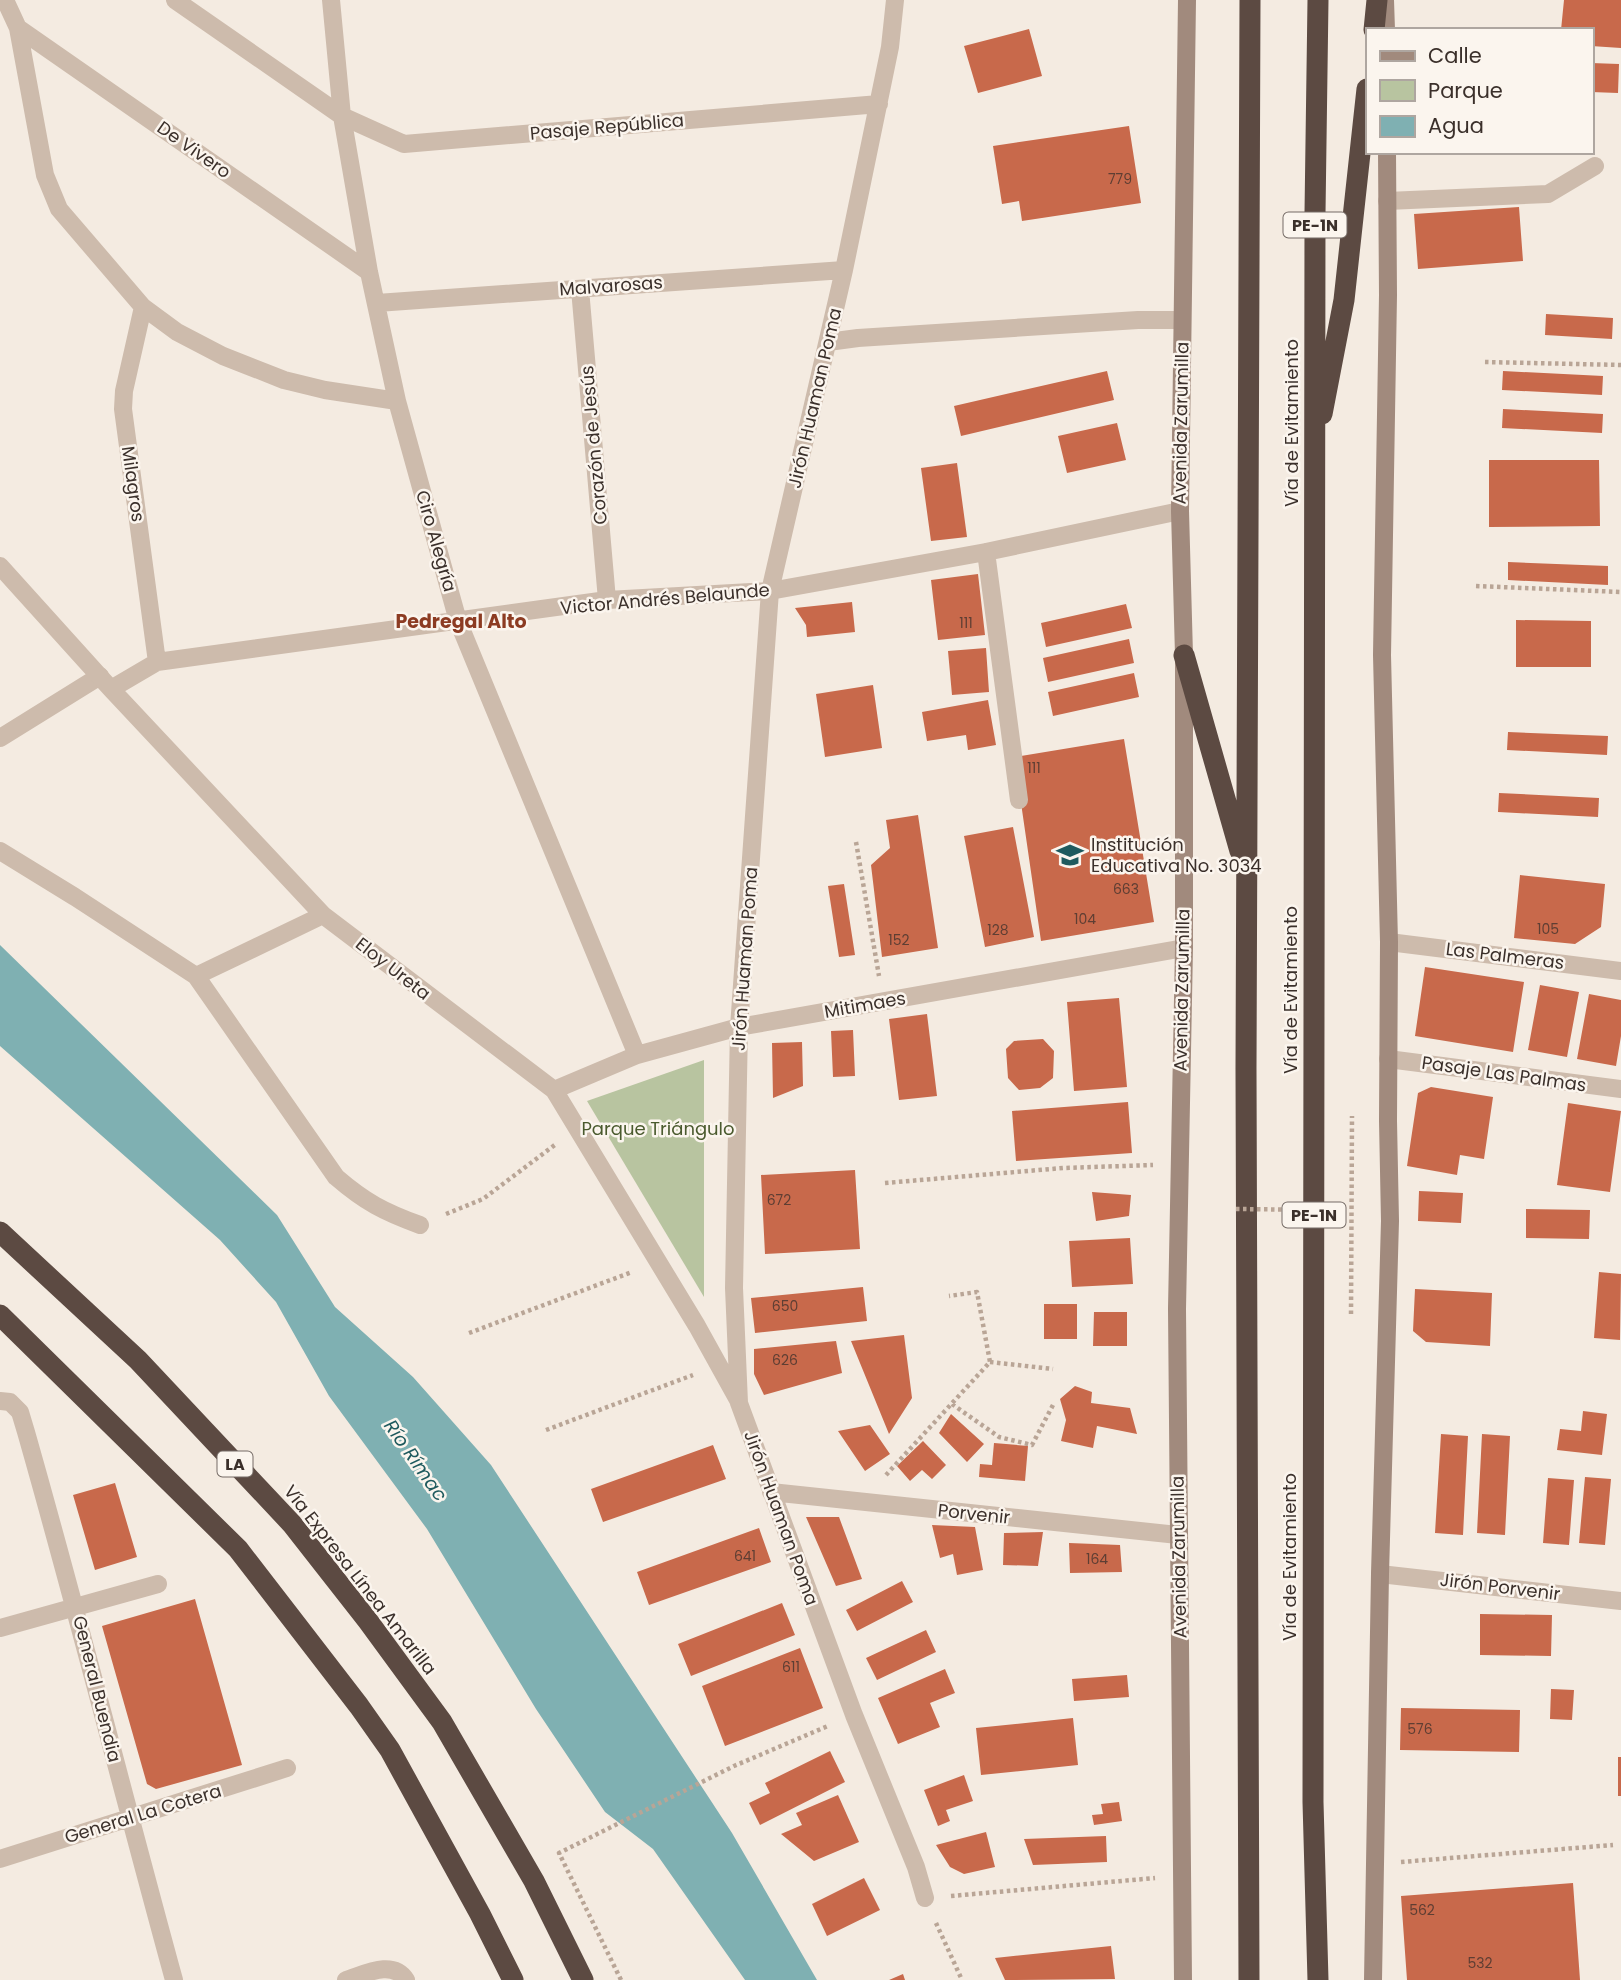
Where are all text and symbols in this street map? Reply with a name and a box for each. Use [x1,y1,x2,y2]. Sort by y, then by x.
legend [1366,28,1593,154]
text: Calle [1428,41,1482,70]
text: Parque [1428,76,1503,105]
street label: Pasaje República [529,107,685,146]
text: Agua [1428,111,1484,140]
street label: De Vivero [152,115,236,184]
house number: 779 [1108,169,1132,189]
road number: PE-1N [1284,213,1346,238]
street label: Malvarosas [558,269,663,302]
street label: Jirón Huaman Poma [782,305,847,491]
street label: Vía de Evitamiento [1279,339,1304,507]
street label: Avenida Zarumilla [1167,341,1194,505]
street label: Corazón de Jesús [574,365,613,526]
street label: Milagros [116,444,151,523]
street label: Ciro Alegría [410,487,463,595]
street label: Victor Andrés Belaunde [559,577,771,620]
district label: Pedregal Alto [395,608,527,635]
house number: 111 [959,613,973,633]
house number: 111 [1027,758,1041,778]
place label: Institución Educativa No. 3034 [1091,832,1262,878]
school or university icon: Institución Educativa No. 3034 [1055,840,1085,870]
street label: Jirón Huaman Poma [726,866,763,1052]
house number: 663 [1113,879,1139,899]
street label: Vía de Evitamiento [1278,906,1303,1074]
street label: Avenida Zarumilla [1168,908,1195,1072]
house number: 104 [1074,909,1096,929]
house number: 105 [1537,919,1559,939]
house number: 128 [987,920,1009,940]
house number: 152 [888,930,910,950]
street label: Eloy Ureta [351,931,436,1006]
street label: Las Palmeras [1444,936,1566,975]
street label: Mitimaes [822,985,908,1024]
street label: Pasaje Las Palmas [1420,1050,1588,1097]
park label: Parque Triángulo [581,1116,735,1141]
house number: 672 [767,1190,791,1210]
road number: PE-1N [1282,1203,1346,1228]
house number: 650 [772,1296,798,1316]
house number: 626 [772,1350,798,1370]
water label: Río Rímac [378,1414,454,1507]
street label: Jirón Huaman Poma [738,1427,825,1609]
road number: LA [218,1452,252,1476]
street label: Vía de Evitamiento [1277,1473,1302,1641]
street label: Avenida Zarumilla [1165,1475,1192,1639]
street label: Vía Expresa Línea Amarilla [278,1480,442,1680]
street label: Porvenir [937,1497,1012,1530]
house number: 641 [734,1546,756,1566]
house number: 164 [1086,1549,1108,1569]
street label: Jirón Porvenir [1438,1567,1562,1606]
street label: General Buendia [67,1613,128,1765]
house number: 611 [782,1657,800,1677]
house number: 576 [1407,1719,1433,1739]
street label: General La Cotera [61,1778,224,1849]
house number: 562 [1409,1900,1435,1920]
house number: 532 [1467,1953,1493,1973]

